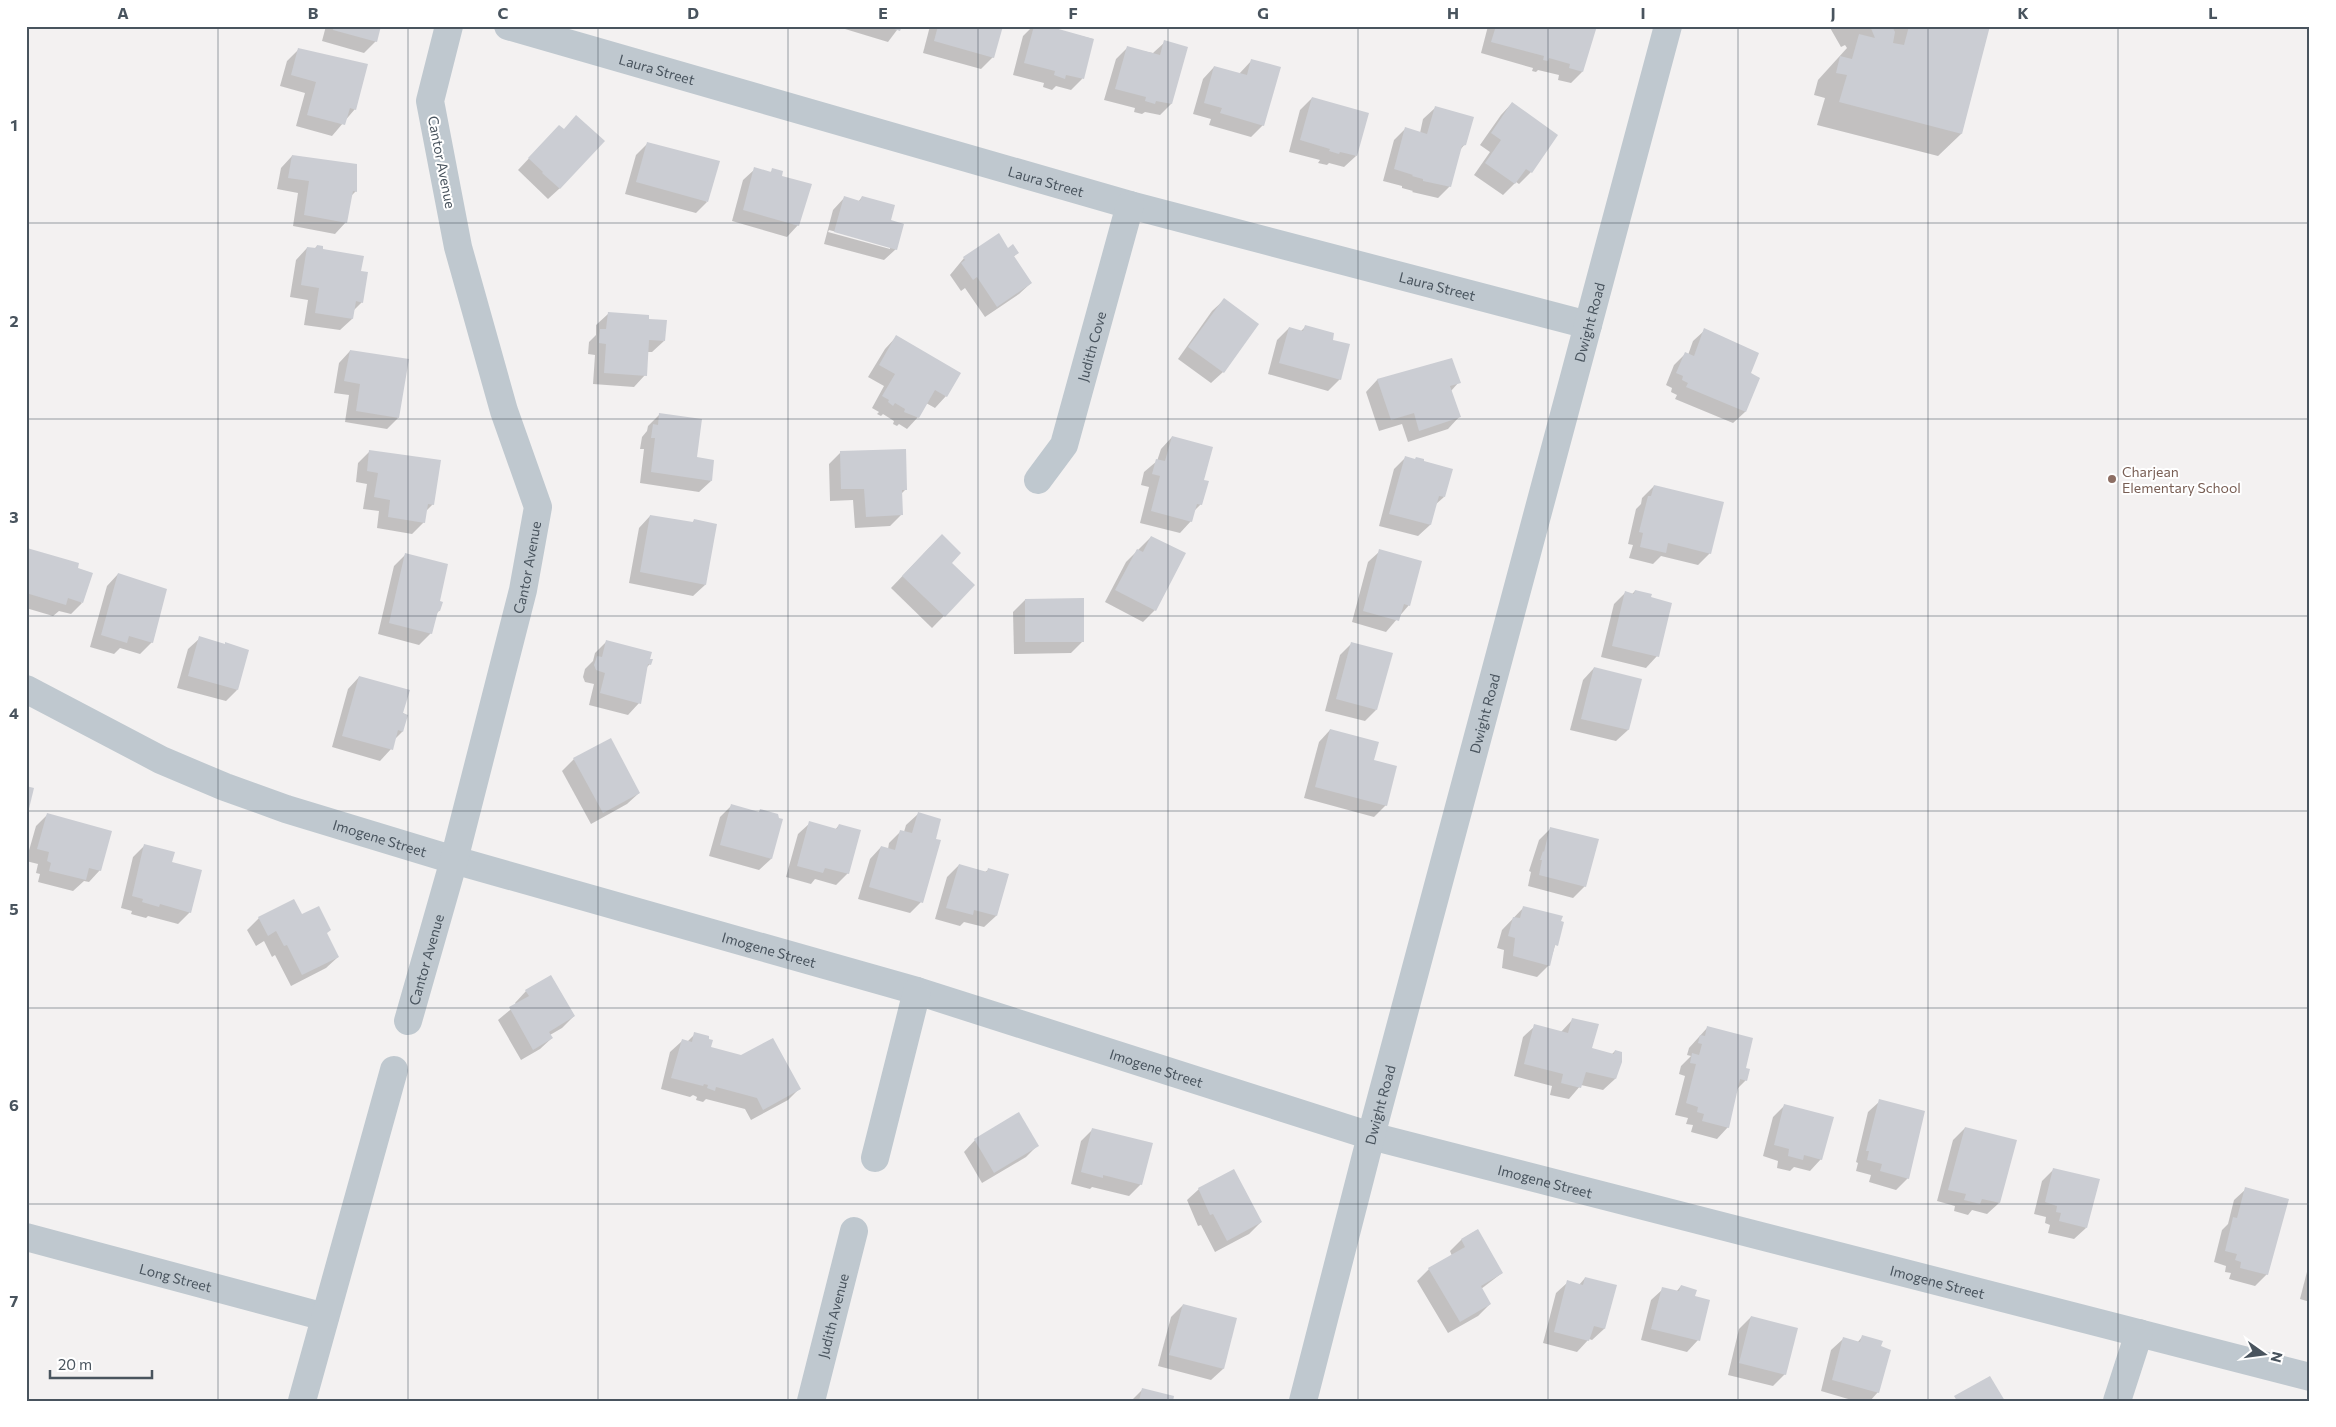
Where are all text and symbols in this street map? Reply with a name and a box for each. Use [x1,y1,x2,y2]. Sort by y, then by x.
text: A [117,3,129,22]
text: B [308,3,319,22]
text: C [498,3,509,22]
text: D [687,3,699,22]
text: E [878,3,888,22]
text: F [1068,3,1078,22]
text: G [1257,3,1269,22]
text: H [1447,3,1459,22]
text: I [1640,3,1646,22]
text: J [1830,3,1836,22]
text: K [2017,3,2029,22]
text: L [2208,3,2218,22]
street label: Laura Street [617,50,697,88]
street label: Cantor Avenue [425,114,459,210]
text: 1 [10,115,18,134]
street label: Laura Street [1006,162,1086,200]
street label: Laura Street [1397,267,1478,304]
street label: Dwight Road [1570,280,1608,364]
street label: Judith Cove [1073,309,1109,383]
text: 2 [9,311,19,330]
place label: Charjean Elementary School [2122,463,2241,496]
marker: Charjean Elementary School [2106,473,2118,485]
text: 3 [9,507,19,526]
street label: Cantor Avenue [509,520,544,615]
street label: Dwight Road [1465,672,1503,755]
text: 4 [9,703,19,722]
street label: Imogene Street [331,815,429,860]
text: 5 [9,899,19,918]
street label: Cantor Avenue [405,912,447,1007]
street label: Imogene Street [720,928,818,971]
street label: Imogene Street [1108,1045,1206,1090]
street label: Dwight Road [1361,1063,1398,1146]
text: 6 [9,1095,19,1114]
street label: Imogene Street [1496,1160,1595,1201]
street label: Long Street [138,1259,214,1295]
street label: Imogene Street [1888,1261,1987,1302]
street label: Judith Avenue [814,1272,851,1360]
text: 7 [10,1291,19,1310]
north arrow [2238,1330,2288,1380]
scale bar [50,1347,152,1379]
text: N [2268,1350,2287,1364]
text: 20 m [58,1355,92,1373]

